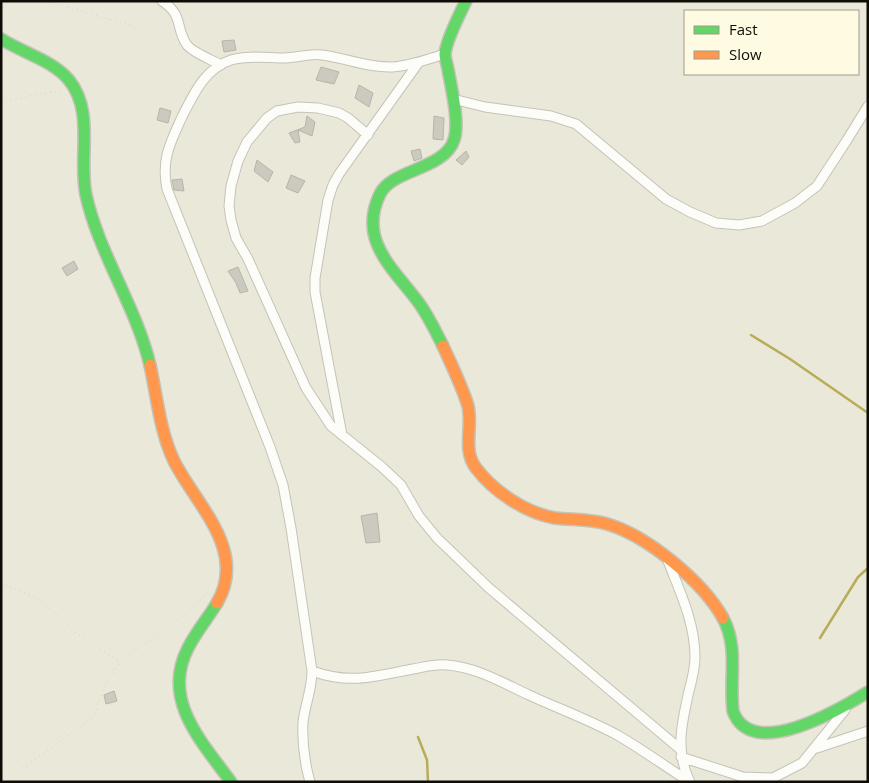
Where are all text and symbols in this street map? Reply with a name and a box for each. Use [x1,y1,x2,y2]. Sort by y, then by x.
legend [684,10,859,75]
text: Fast [729,19,758,39]
text: Slow [729,44,762,64]

